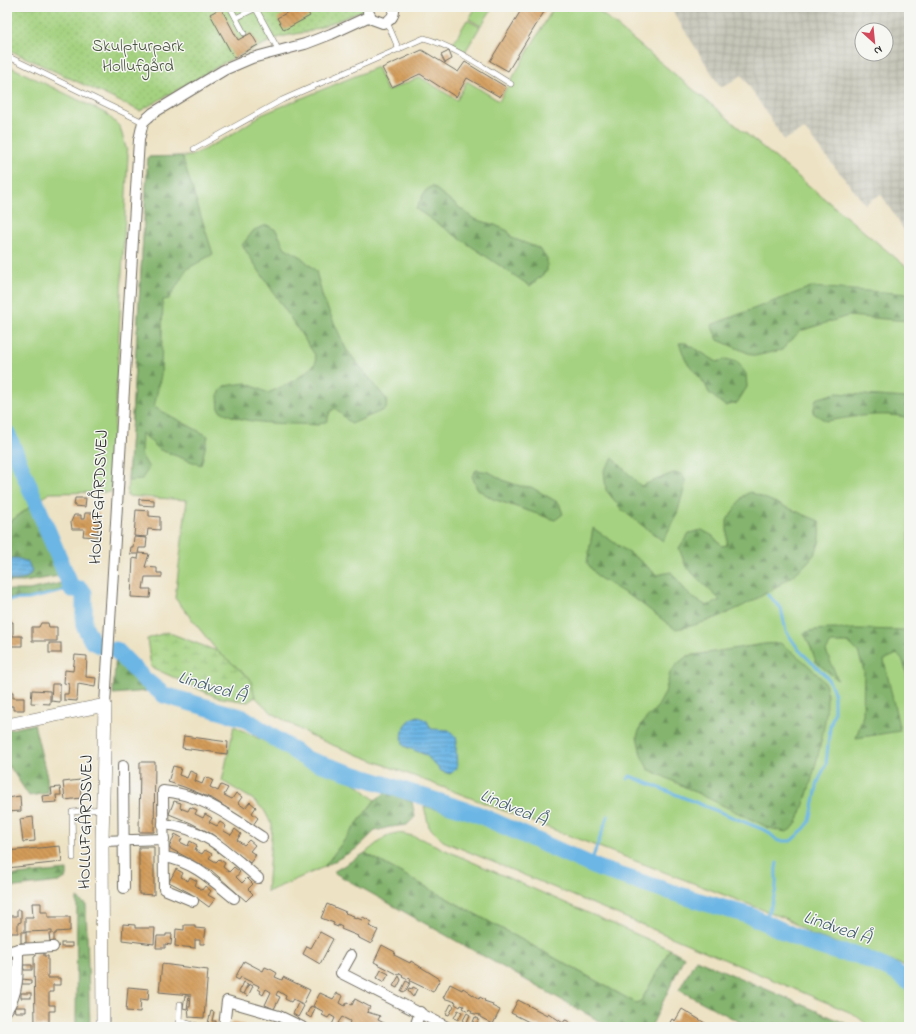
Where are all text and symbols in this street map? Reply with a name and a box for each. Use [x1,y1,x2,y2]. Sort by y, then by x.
north arrow [854,22,894,62]
park label: Skulpturpark Hollufgård [92,34,185,81]
text: N [871,41,885,59]
street label: HOLLUFGÅRDSVEJ [83,429,115,565]
water label: Lindved Å [175,665,250,711]
street label: HOLLUFGÅRDSVEJ [72,755,100,889]
water label: Lindved Å [476,783,551,835]
water label: Lindved Å [800,905,875,953]

